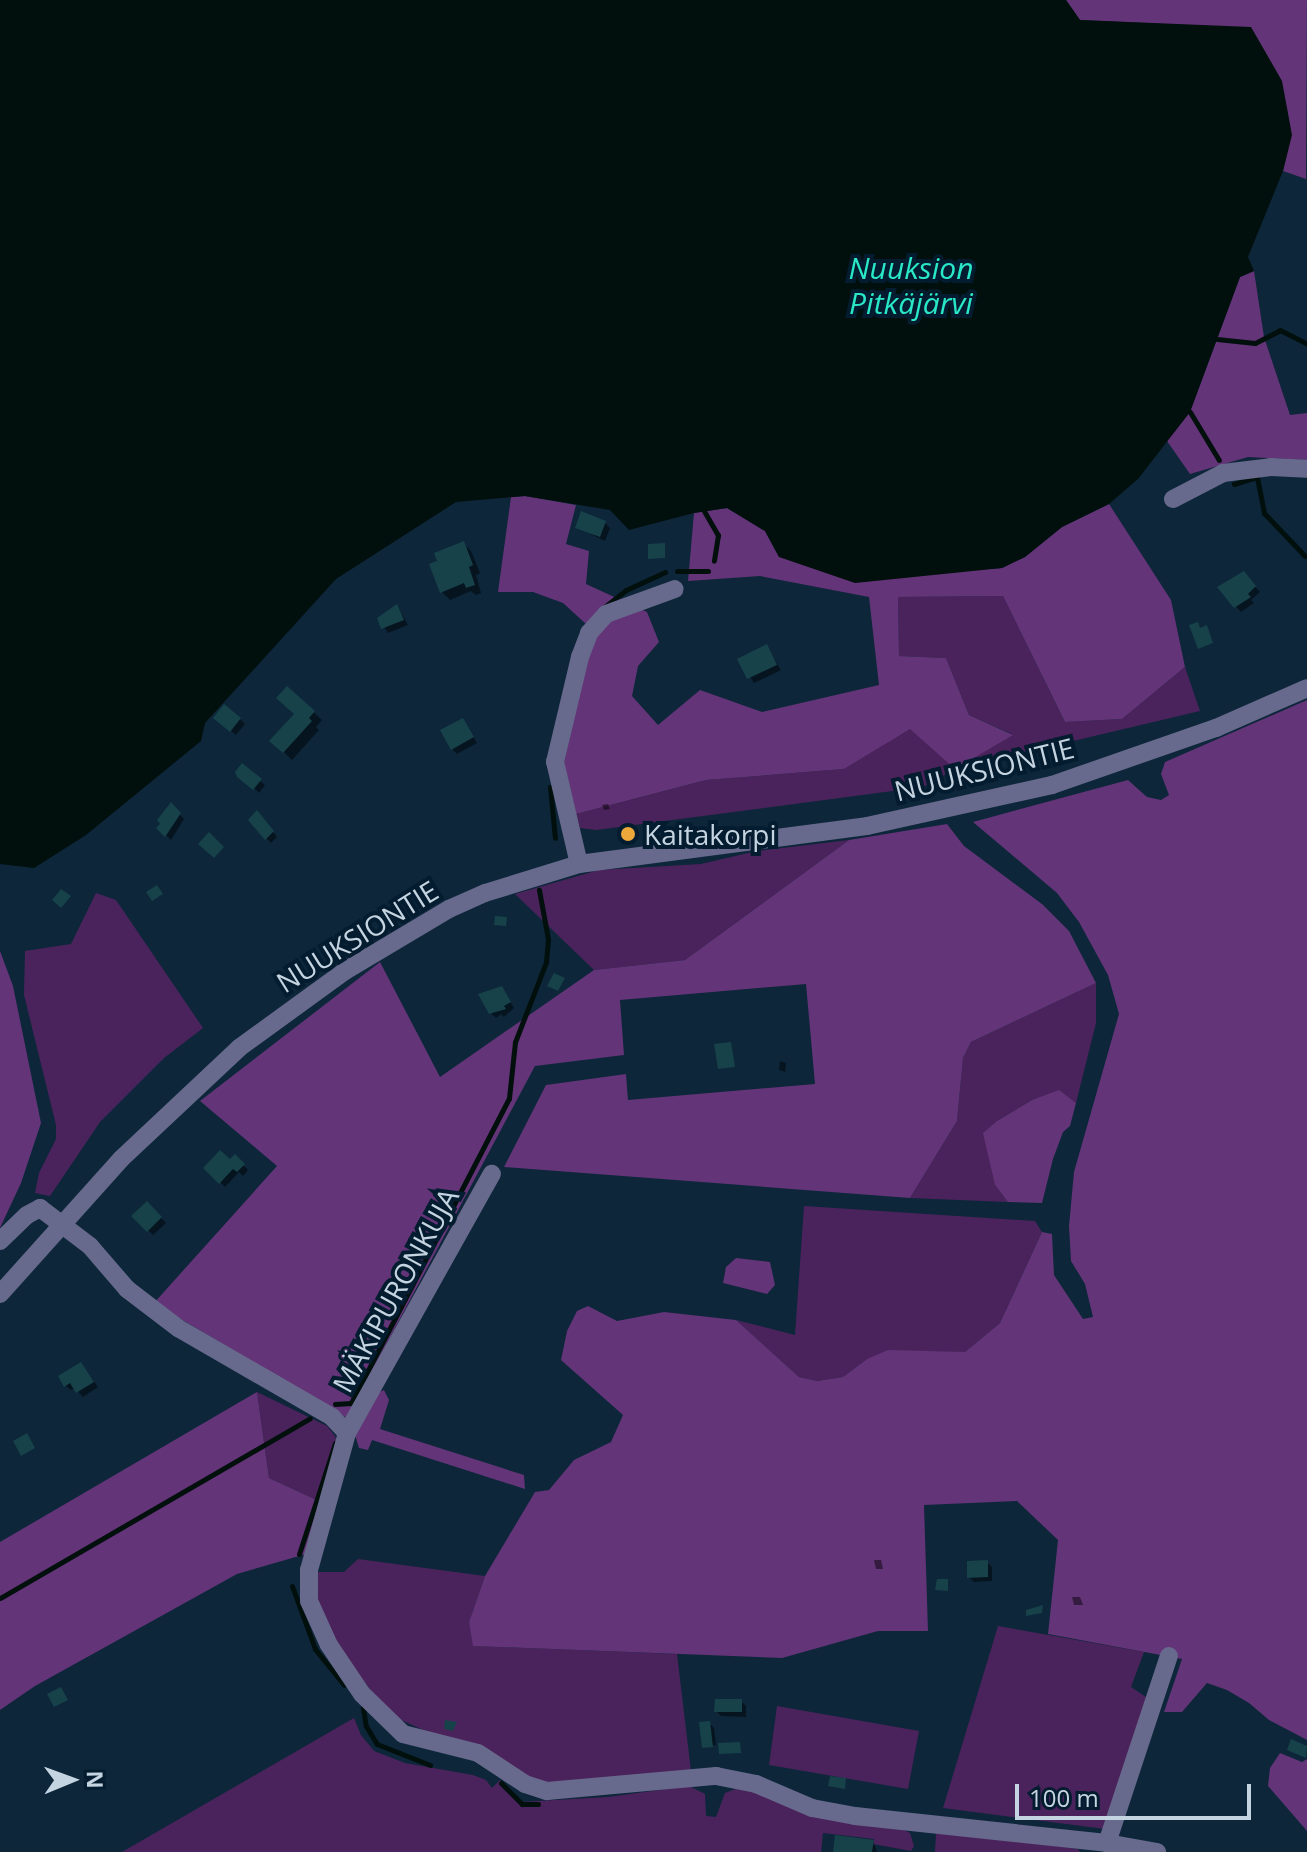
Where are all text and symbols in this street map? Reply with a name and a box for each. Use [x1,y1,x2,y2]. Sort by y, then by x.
water label: Nuuksion Pitkäjärvi [848,250,974,320]
street label: NUUKSIONTIE [891,730,1077,808]
place label: Kaitakorpi [644,817,777,851]
marker: Kaitakorpi [619,825,637,843]
street label: NUUKSIONTIE [270,873,444,999]
street label: MÄKIPURONKUJA [325,1182,465,1398]
north arrow [32,1740,112,1820]
scale bar [1019,1768,1255,1818]
text: N [81,1770,111,1789]
text: 100 m [1029,1781,1099,1814]

